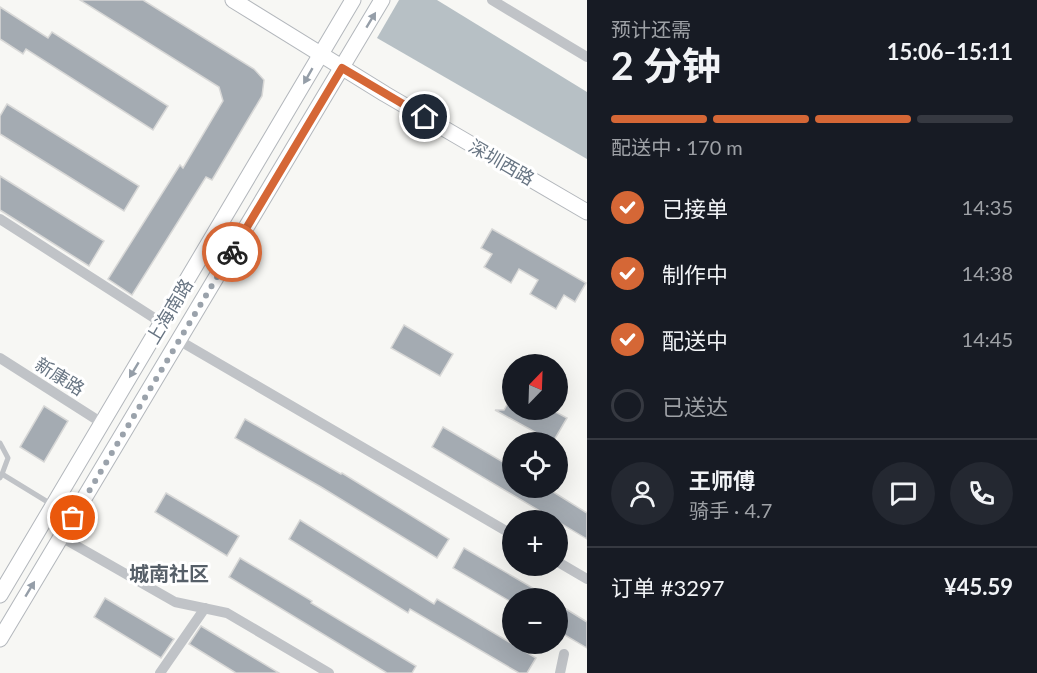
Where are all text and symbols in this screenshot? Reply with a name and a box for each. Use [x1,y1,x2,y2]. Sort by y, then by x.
one-way arrow [366,11,376,28]
text: 预计还需 [611,17,691,41]
text: 15:06–15:11 [887,38,1013,65]
text: 2 分钟 [611,42,721,88]
one-way arrow [302,68,313,84]
pin [399,91,450,142]
icon: home [408,100,441,133]
street label: 深圳西路 [465,134,539,190]
text: 配送中 · 170 m [611,135,743,159]
icon: check [611,191,644,224]
text: 已接单 [662,195,728,222]
text: 14:35 [962,195,1013,219]
courier [202,222,262,282]
icon: bike [216,236,249,269]
icon: check [611,257,644,290]
text: 制作中 [662,261,728,288]
text: 14:38 [962,261,1013,285]
street label: 上海南路 [141,274,197,348]
icon: check [611,323,644,356]
text: 配送中 [662,327,728,354]
text: 14:45 [962,327,1013,351]
street label: 新康路 [31,352,89,400]
north arrow [502,354,568,420]
map controls [502,354,568,654]
one-way arrow [128,362,139,378]
text: 已送达 [662,393,728,420]
button: locate [502,432,568,498]
button: person [611,462,674,525]
button: chat [872,462,935,525]
button: phone [950,462,1013,525]
text: 王师傅 [689,467,755,494]
pin [47,492,98,543]
text: 骑手 · 4.7 [689,498,772,522]
icon: bag [56,501,89,534]
button: + [502,510,568,576]
district label: 城南社区 [129,561,209,585]
text: ¥45.59 [944,573,1013,600]
text: 订单 #3297 [611,574,724,601]
one-way arrow [25,581,36,597]
button: − [502,588,568,654]

